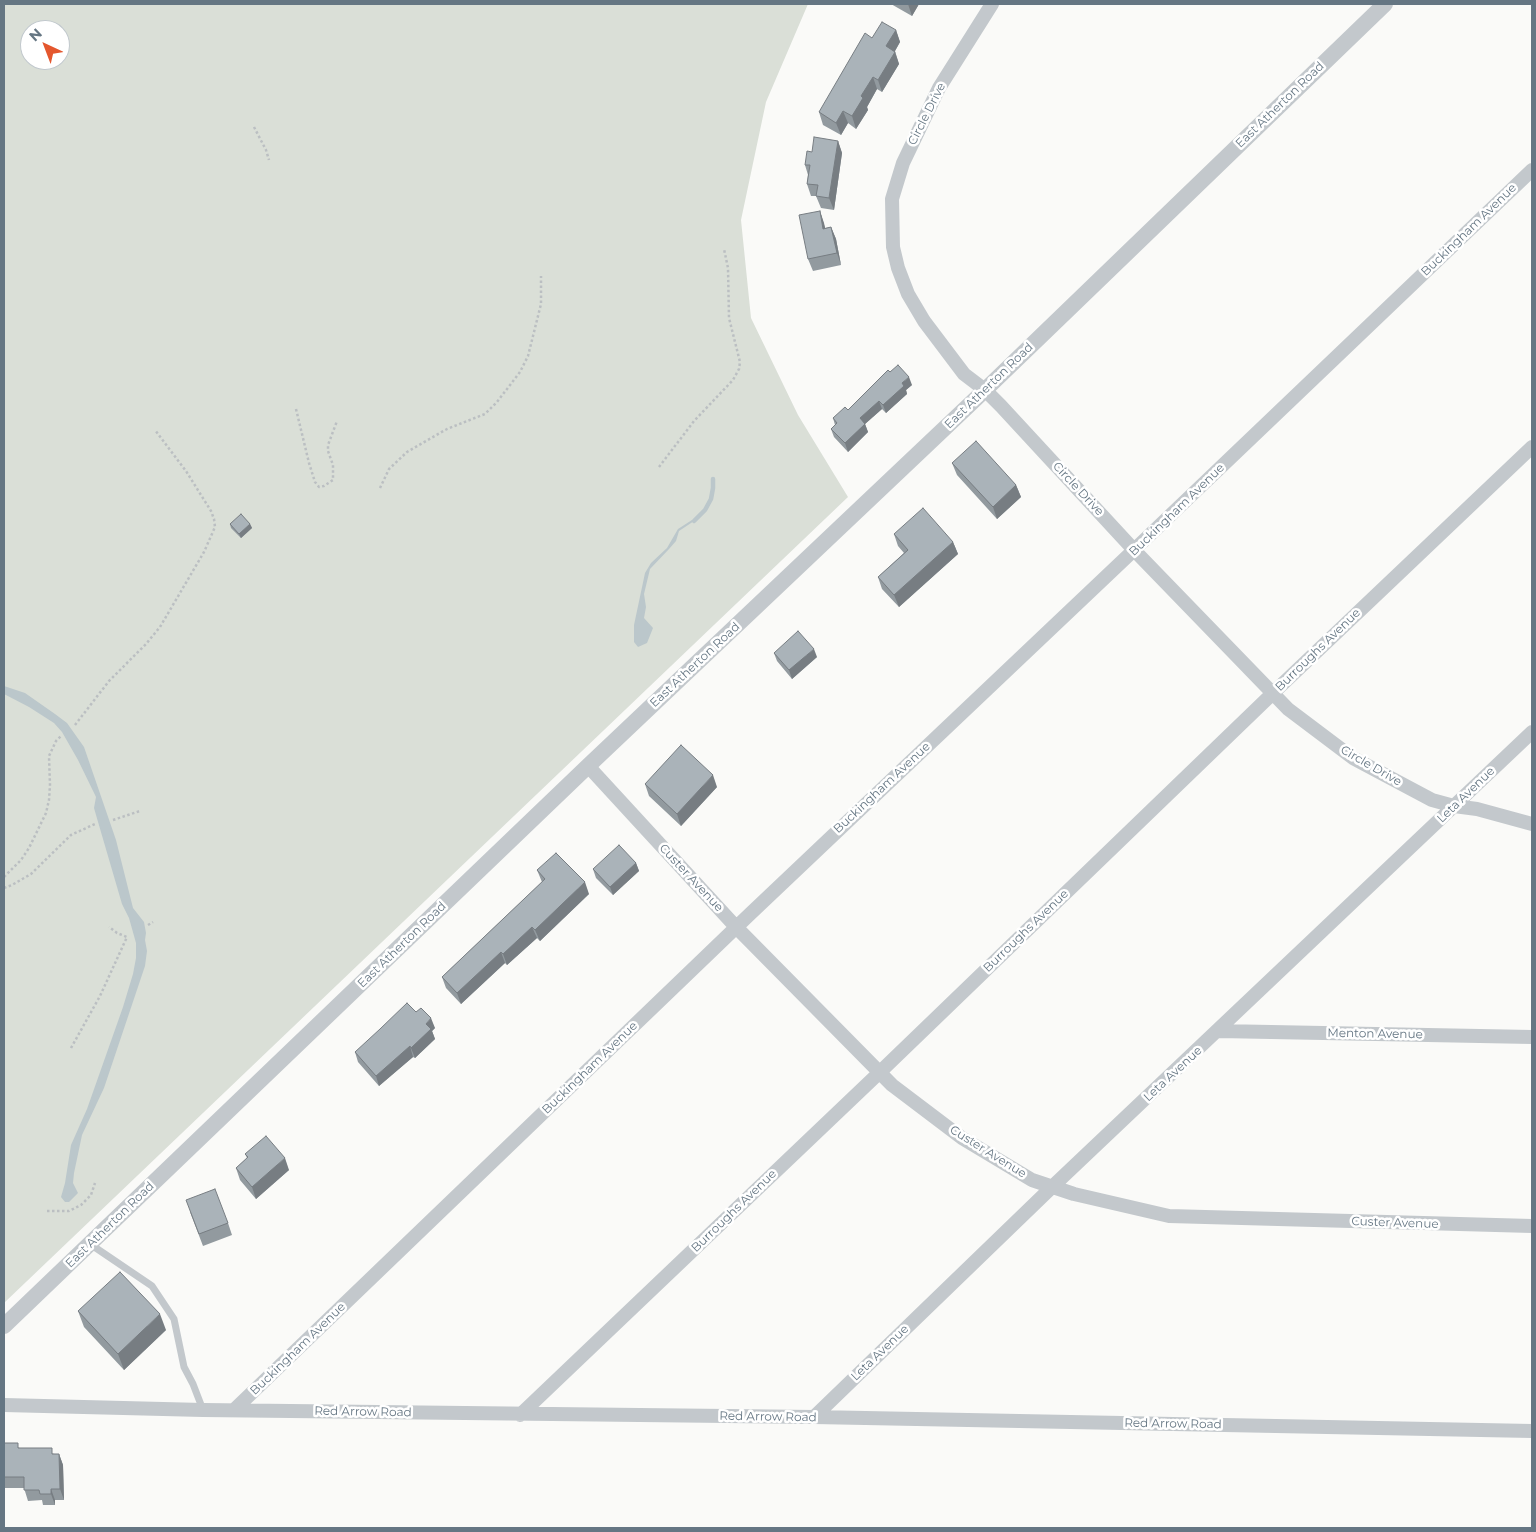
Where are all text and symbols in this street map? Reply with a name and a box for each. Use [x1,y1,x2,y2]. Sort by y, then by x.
north arrow [20,20,70,70]
text: N [25,24,46,45]
street label: East Atherton Road [1233,59,1327,151]
street label: Circle Drive [905,80,949,148]
street label: Buckingham Avenue [1418,181,1520,279]
street label: East Atherton Road [942,340,1036,432]
street label: Circle Drive [1050,459,1106,519]
street label: Buckingham Avenue [1126,461,1228,559]
street label: Burroughs Avenue [1272,606,1364,694]
street label: East Atherton Road [647,620,743,710]
street label: Buckingham Avenue [831,739,933,837]
street label: Circle Drive [1338,743,1404,789]
street label: Leta Avenue [1434,764,1498,826]
street label: Custer Avenue [656,841,726,915]
street label: Burroughs Avenue [980,887,1072,975]
street label: East Atherton Road [355,899,449,991]
street label: Buckingham Avenue [539,1019,641,1117]
street label: Menton Avenue [1327,1026,1423,1042]
street label: Leta Avenue [1141,1043,1205,1105]
street label: Custer Avenue [947,1123,1029,1181]
street label: Burroughs Avenue [688,1167,780,1255]
street label: East Atherton Road [63,1179,157,1271]
street label: Custer Avenue [1351,1214,1439,1232]
street label: Buckingham Avenue [247,1300,349,1398]
street label: Leta Avenue [848,1322,912,1384]
street label: Red Arrow Road [314,1404,412,1420]
street label: Red Arrow Road [719,1409,817,1425]
street label: Red Arrow Road [1124,1416,1222,1432]

